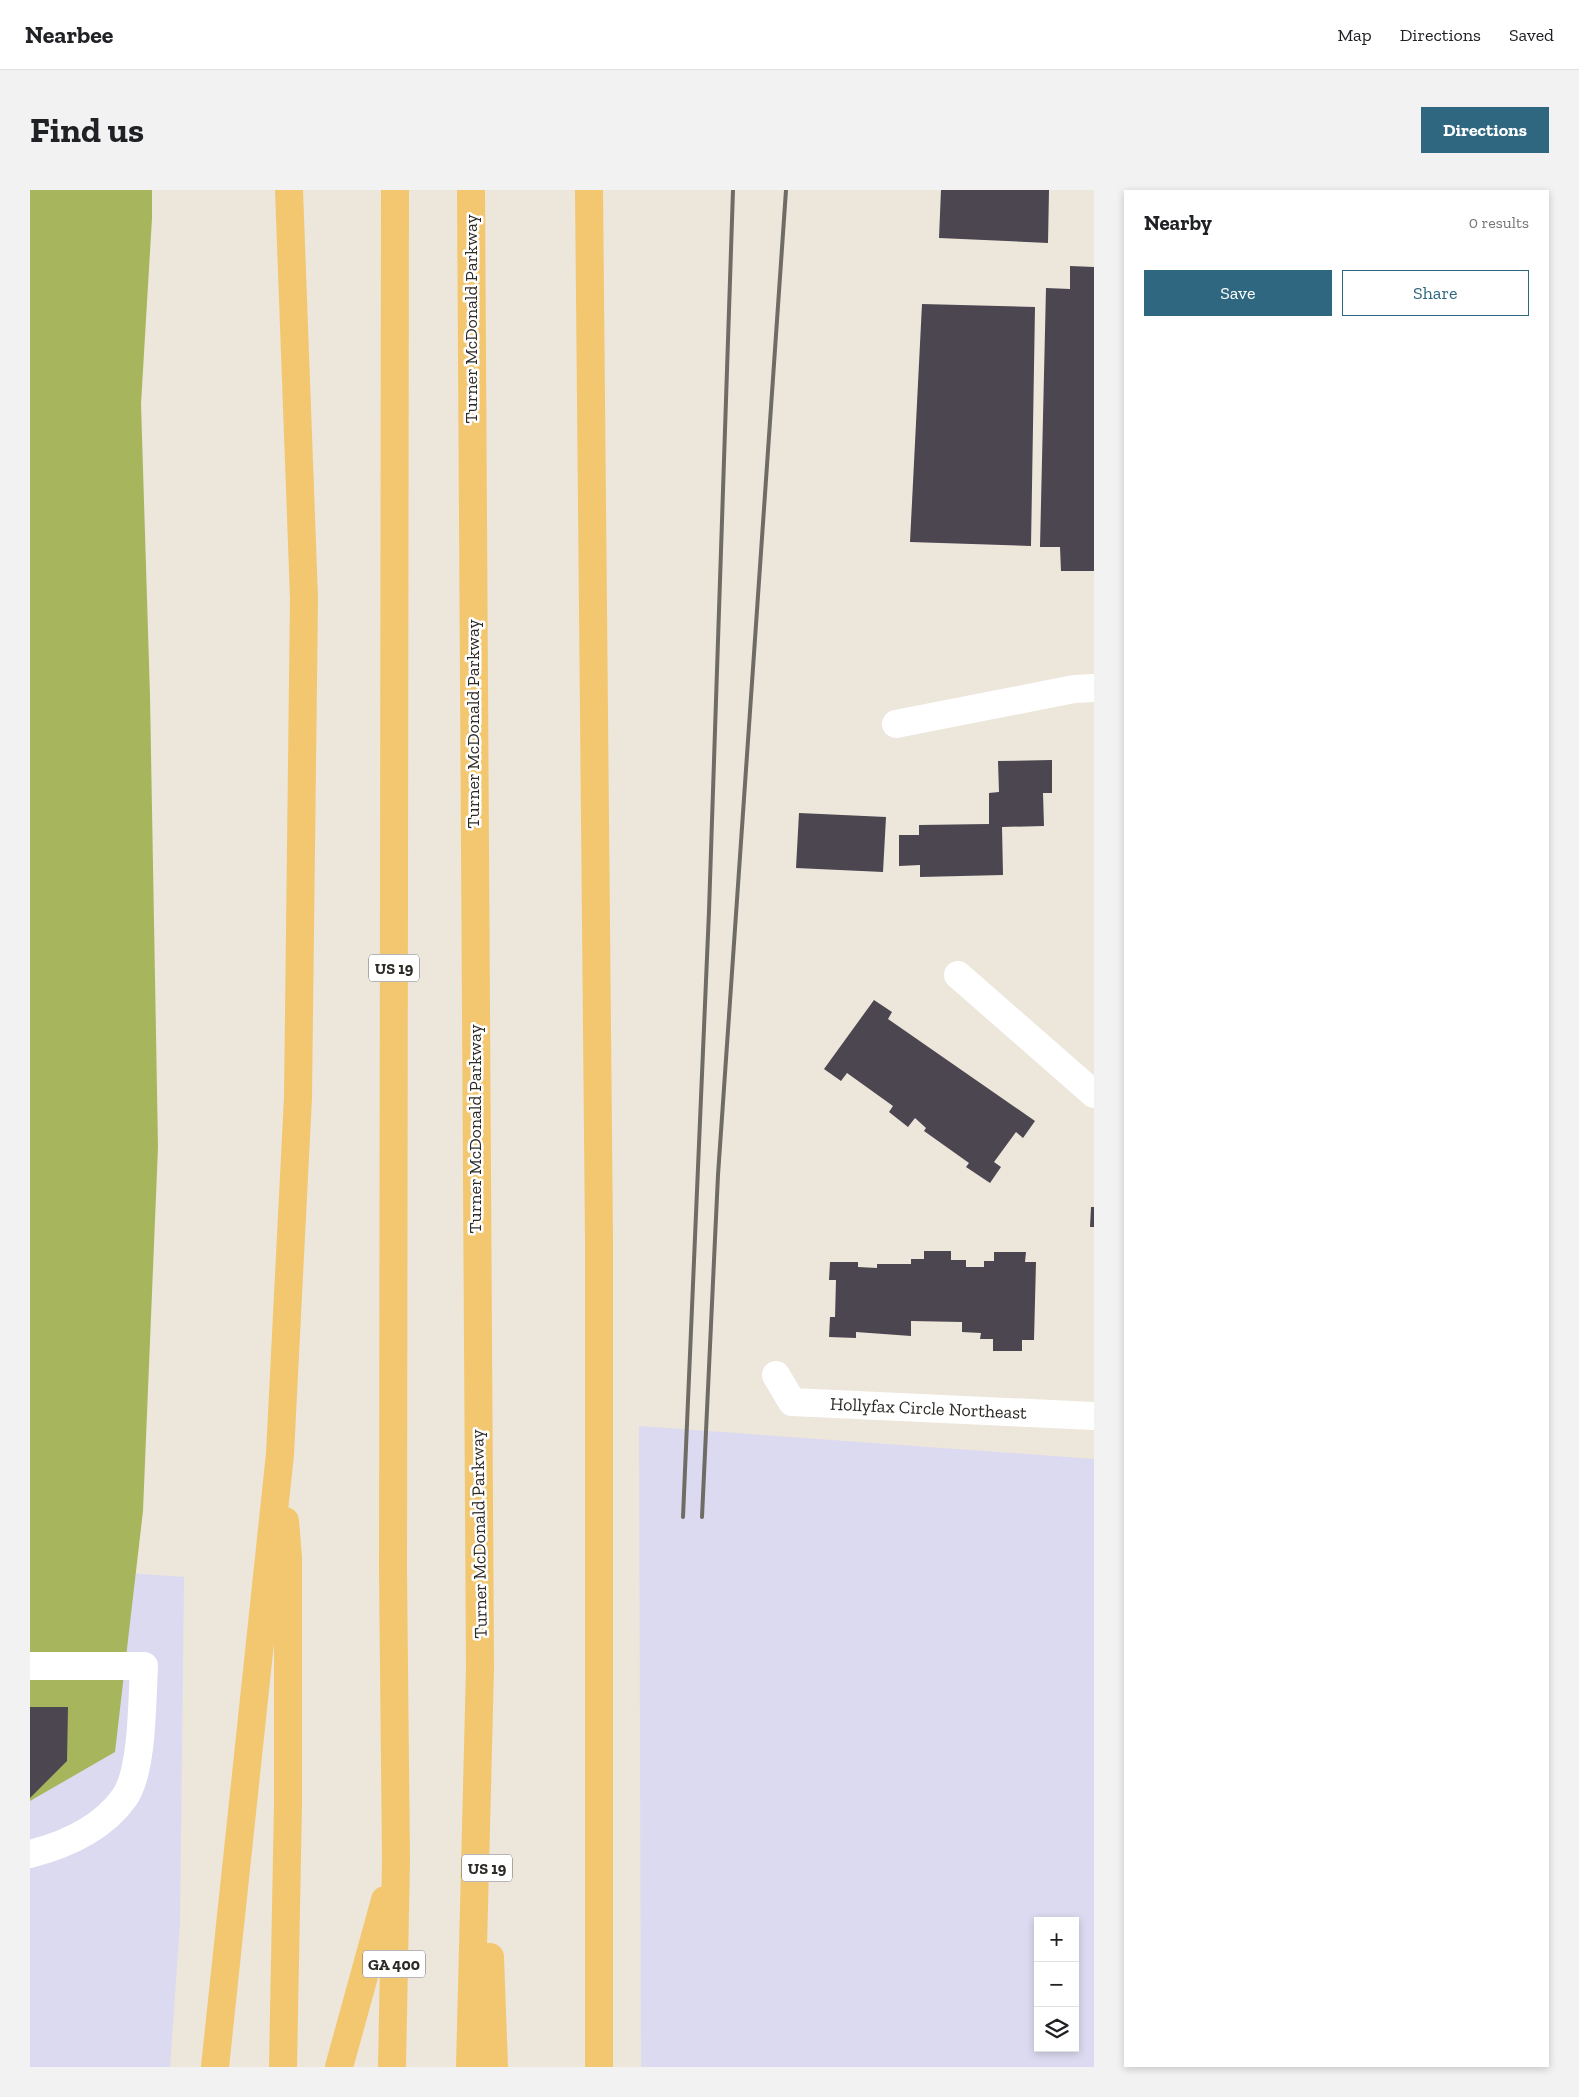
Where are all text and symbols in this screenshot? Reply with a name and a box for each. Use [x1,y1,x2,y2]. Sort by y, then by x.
text: Nearbee [25,20,113,49]
text: Map [1337,24,1372,46]
text: Directions [1400,24,1481,46]
text: Saved [1509,24,1554,46]
button: Directions [1421,107,1549,153]
text: Find us [30,109,144,151]
text: Nearby [1144,210,1212,235]
text: 0 results [1469,213,1529,232]
street label: Turner McDonald Parkway [460,214,482,424]
button: Save [1144,270,1332,316]
button: Share [1342,270,1529,316]
street label: Turner McDonald Parkway [462,619,484,829]
road number: US 19 [369,954,419,981]
street label: Turner McDonald Parkway [464,1024,486,1234]
street label: Hollyfax Circle Northeast [830,1393,1028,1424]
street label: Turner McDonald Parkway [466,1428,492,1639]
road number: US 19 [462,1855,512,1882]
map controls [1034,1917,1079,2052]
button: + [1034,1917,1079,1962]
road number: GA 400 [363,1950,425,1978]
button: − [1034,1962,1079,2007]
button: layers [1034,2007,1079,2052]

